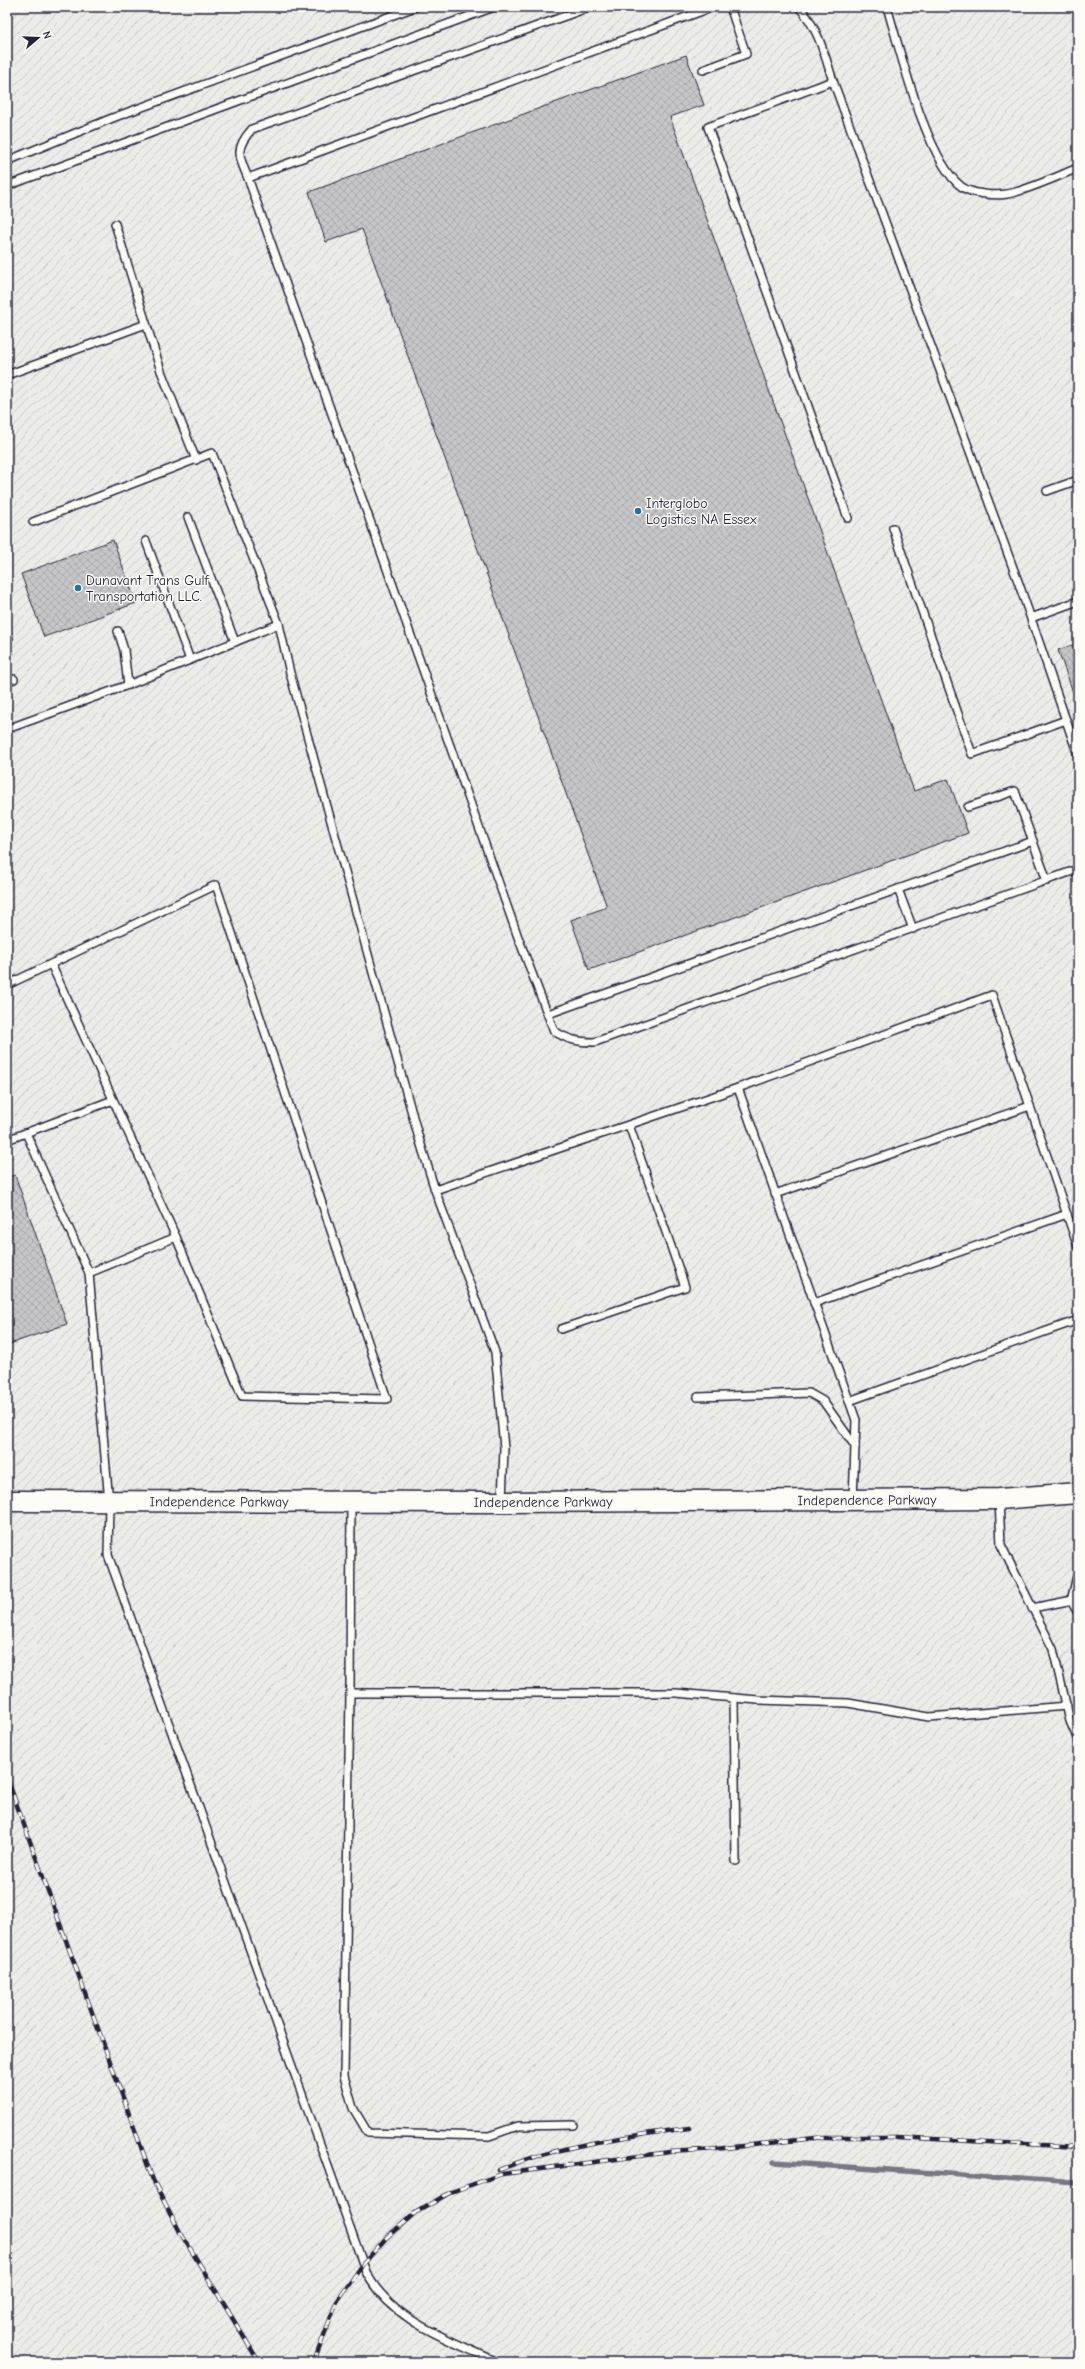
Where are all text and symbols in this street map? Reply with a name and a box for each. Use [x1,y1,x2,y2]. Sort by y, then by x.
north arrow [18,18,58,58]
text: N [40,29,54,40]
place label: Interglobo Logistics NA Essex [646,495,757,528]
marker: Interglobo Logistics NA Essex [633,506,643,516]
place label: Dunavant Trans Gulf Transportation LLC. [86,572,209,605]
marker: Dunavant Trans Gulf Transportation LLC. [73,583,83,593]
street label: Independence Parkway [797,1491,937,1509]
street label: Independence Parkway [149,1493,289,1511]
street label: Independence Parkway [473,1493,613,1511]

